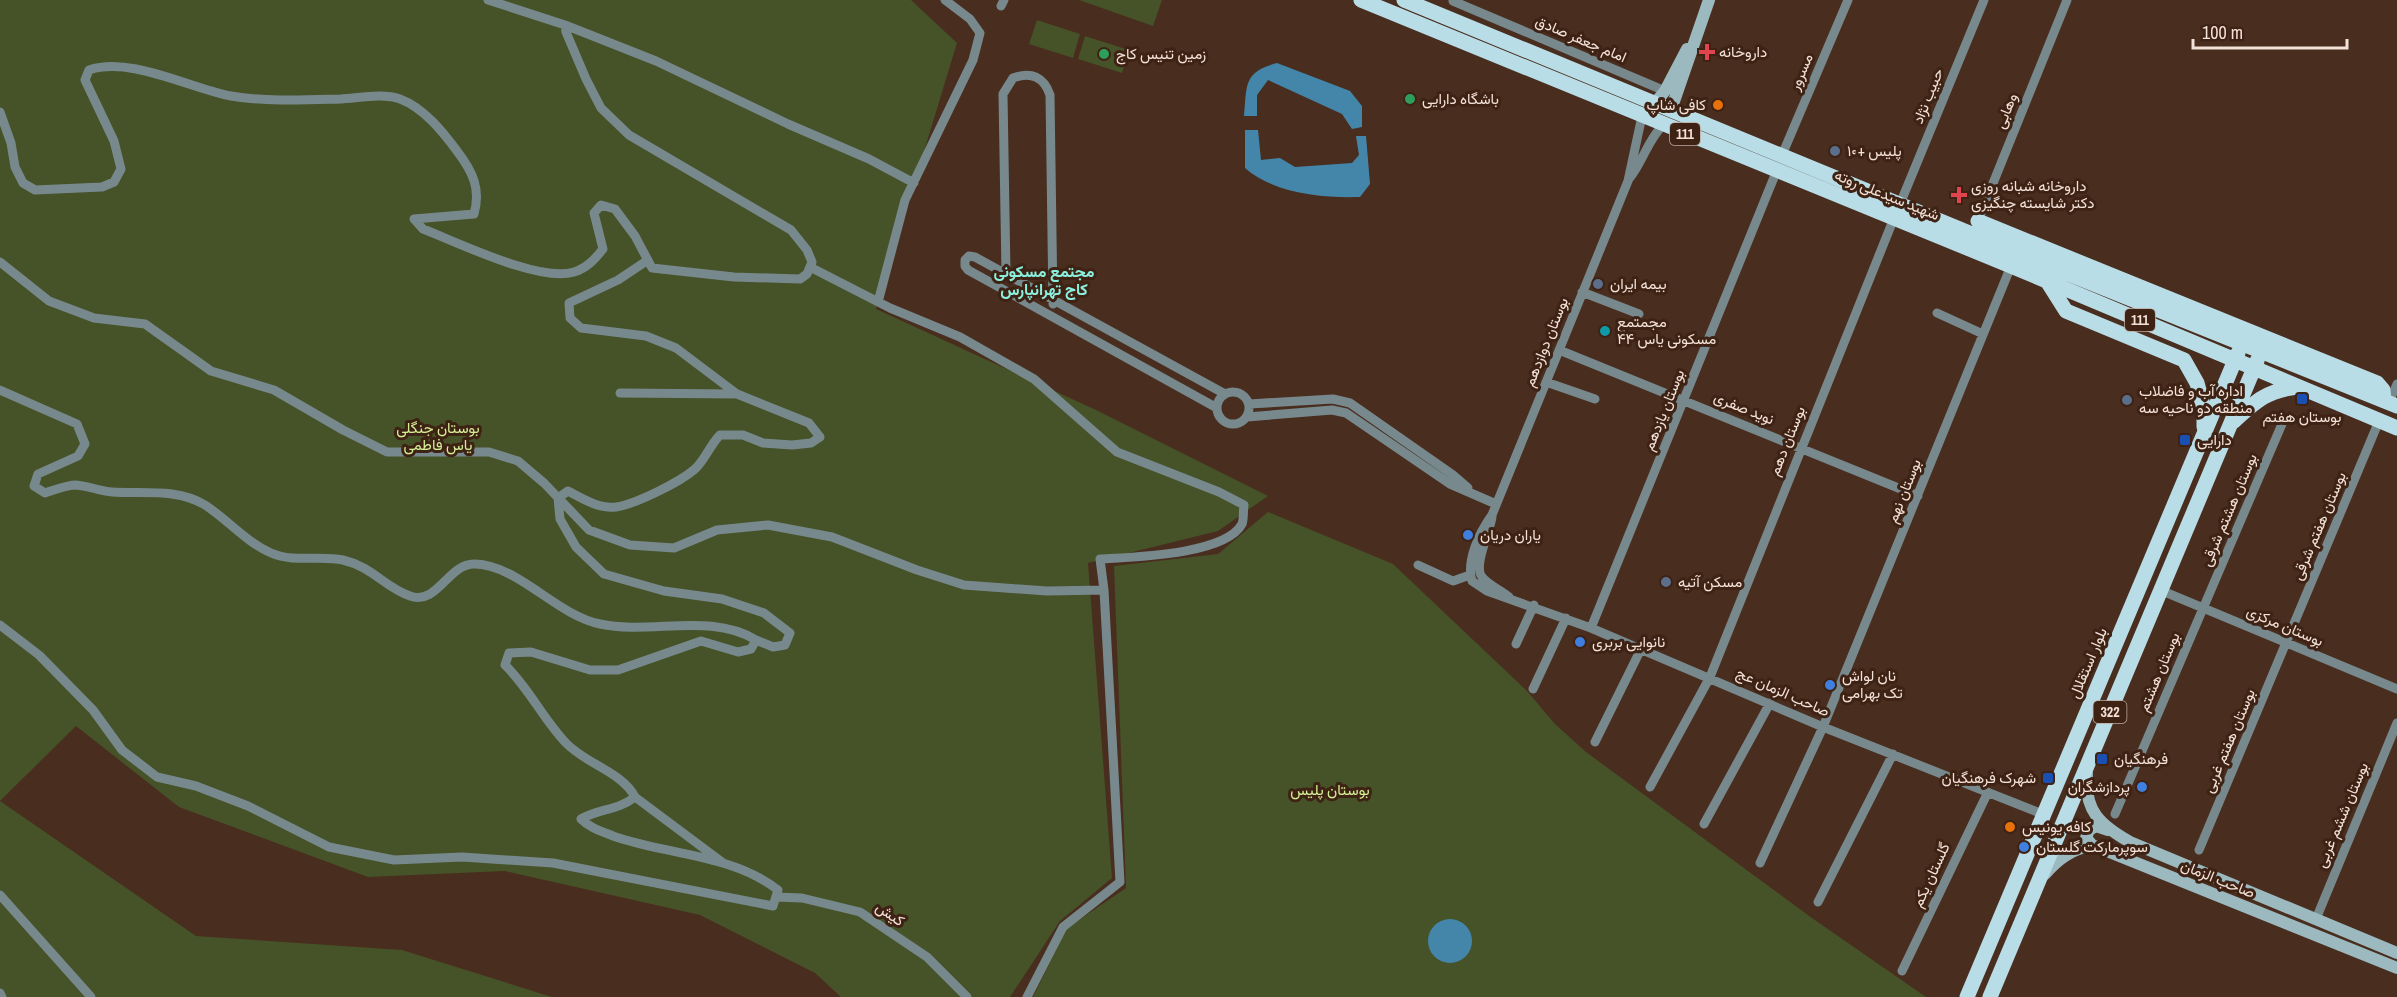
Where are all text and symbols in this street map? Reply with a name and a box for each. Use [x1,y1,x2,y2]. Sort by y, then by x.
street label: امام جعفر صادق [1532,10,1630,67]
scale bar [2193,12,2348,50]
text: 100 m [2202,20,2243,45]
place label: داروخانه [1719,41,1767,62]
place label: زمین تنیس کاج [1116,43,1206,65]
marker: داروخانه [1700,45,1714,59]
marker: زمین تنیس کاج [1097,47,1111,61]
street label: مسرور [1783,50,1818,94]
street label: حبیب نژاد [1907,65,1948,127]
place label: باشگاه دارایی [1422,88,1499,109]
street label: وهابی [1989,90,2022,132]
marker: باشگاه دارایی [1403,92,1417,106]
place label: کافی شاپ [1647,94,1706,115]
marker: کافی شاپ [1711,98,1725,112]
road number: 111 [1670,123,1700,145]
place label: پلیس +۱۰ [1847,140,1902,161]
marker: پلیس +۱۰ [1828,144,1842,158]
street label: شهید سیدعلی روته [1832,164,1943,225]
place label: داروخانه شبانه روزی دکتر شایسته چنگیزی [1971,175,2094,213]
marker: داروخانه شبانه روزی دکتر شایسته چنگیزی [1952,188,1966,202]
district label: مجتمع مسکونی کاج تهرانپارس [994,260,1095,301]
place label: بیمه ایران [1610,273,1667,294]
marker: بیمه ایران [1591,277,1605,291]
street label: بوستان دوازدهم [1518,294,1573,390]
road number: 111 [2125,309,2155,331]
place label: مجمتمع مسکونی یاس ۴۴ [1617,311,1716,349]
marker: مجمتمع مسکونی یاس ۴۴ [1598,324,1612,338]
street label: بوستان یازدهم [1638,366,1689,454]
place label: اداره آب و فاضلاب منطقه دو ناحیه سه [2139,380,2253,418]
street label: نوید صفری [1711,386,1778,429]
marker: بوستان هفتم [2295,392,2309,406]
marker: اداره آب و فاضلاب منطقه دو ناحیه سه [2120,393,2134,407]
street label: بوستان دهم [1763,403,1810,479]
place label: بوستان هفتم [2263,406,2341,427]
park label: بوستان جنگلی یاس فاطمی [396,417,480,455]
place label: دارایی [2197,429,2232,450]
marker: دارایی [2178,433,2192,447]
street label: بوستان هشتم شرقی [2195,450,2262,569]
street label: بوستان نهم [1881,456,1926,526]
street label: بوستان هفتم شرقی [2286,469,2351,583]
place label: یاران دریان [1480,524,1541,545]
marker: یاران دریان [1461,528,1475,542]
place label: مسکن آتیه [1678,571,1742,592]
marker: مسکن آتیه [1659,575,1673,589]
street label: بوستان مرکزی [2244,600,2327,651]
street label: بلوار استقلال [2063,624,2112,701]
street label: بوستان هشتم [2132,629,2185,715]
place label: نانوایی بربری [1592,631,1665,652]
marker: نانوایی بربری [1573,635,1587,649]
street label: صاحب الزمان عج [1733,662,1833,722]
place label: نان‌ لواش‌ تک‌ بهرامی [1842,665,1903,703]
marker: نان‌ لواش‌ تک‌ بهرامی [1823,678,1837,692]
street label: بوستان هفتم غربی [2197,686,2260,796]
road number: 322 [2094,701,2126,723]
place label: فرهنگیان [2114,748,2168,769]
marker: فرهنگیان [2095,752,2109,766]
street label: بوستان ششم غربی [2310,759,2373,871]
place label: شهرک فرهنگیان [1942,767,2036,788]
marker: شهرک فرهنگیان [2041,771,2055,785]
place label: پردازشگران [2068,776,2130,797]
park label: بوستان پلیس [1290,779,1370,800]
marker: پردازشگران [2135,780,2149,794]
place label: کافه یونیس [2022,816,2091,837]
marker: کافه یونیس [2003,820,2017,834]
place label: سوپرمارکت گلستان [2036,836,2148,857]
street label: گلستان یکم [1906,839,1955,911]
marker: سوپرمارکت گلستان [2017,840,2031,854]
street label: صاحب الزمان [2178,854,2258,903]
street label: کیش [872,896,909,931]

